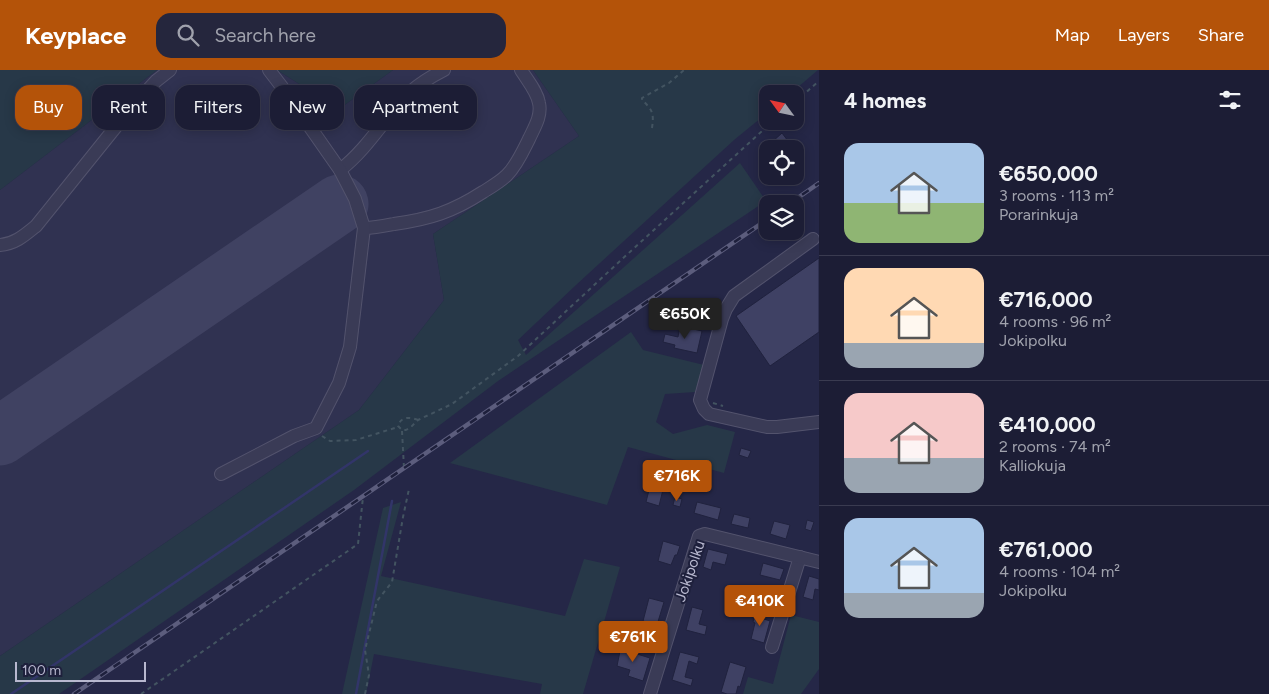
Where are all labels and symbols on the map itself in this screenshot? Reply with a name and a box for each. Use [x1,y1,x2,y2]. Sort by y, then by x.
north arrow [759,85,804,130]
pin: €650K [650,298,720,340]
pin: €716K [642,460,712,502]
street label: Jokipolku [671,538,709,604]
pin: €410K [725,584,795,627]
pin: €761K [598,620,668,663]
scale bar [15,659,146,682]

